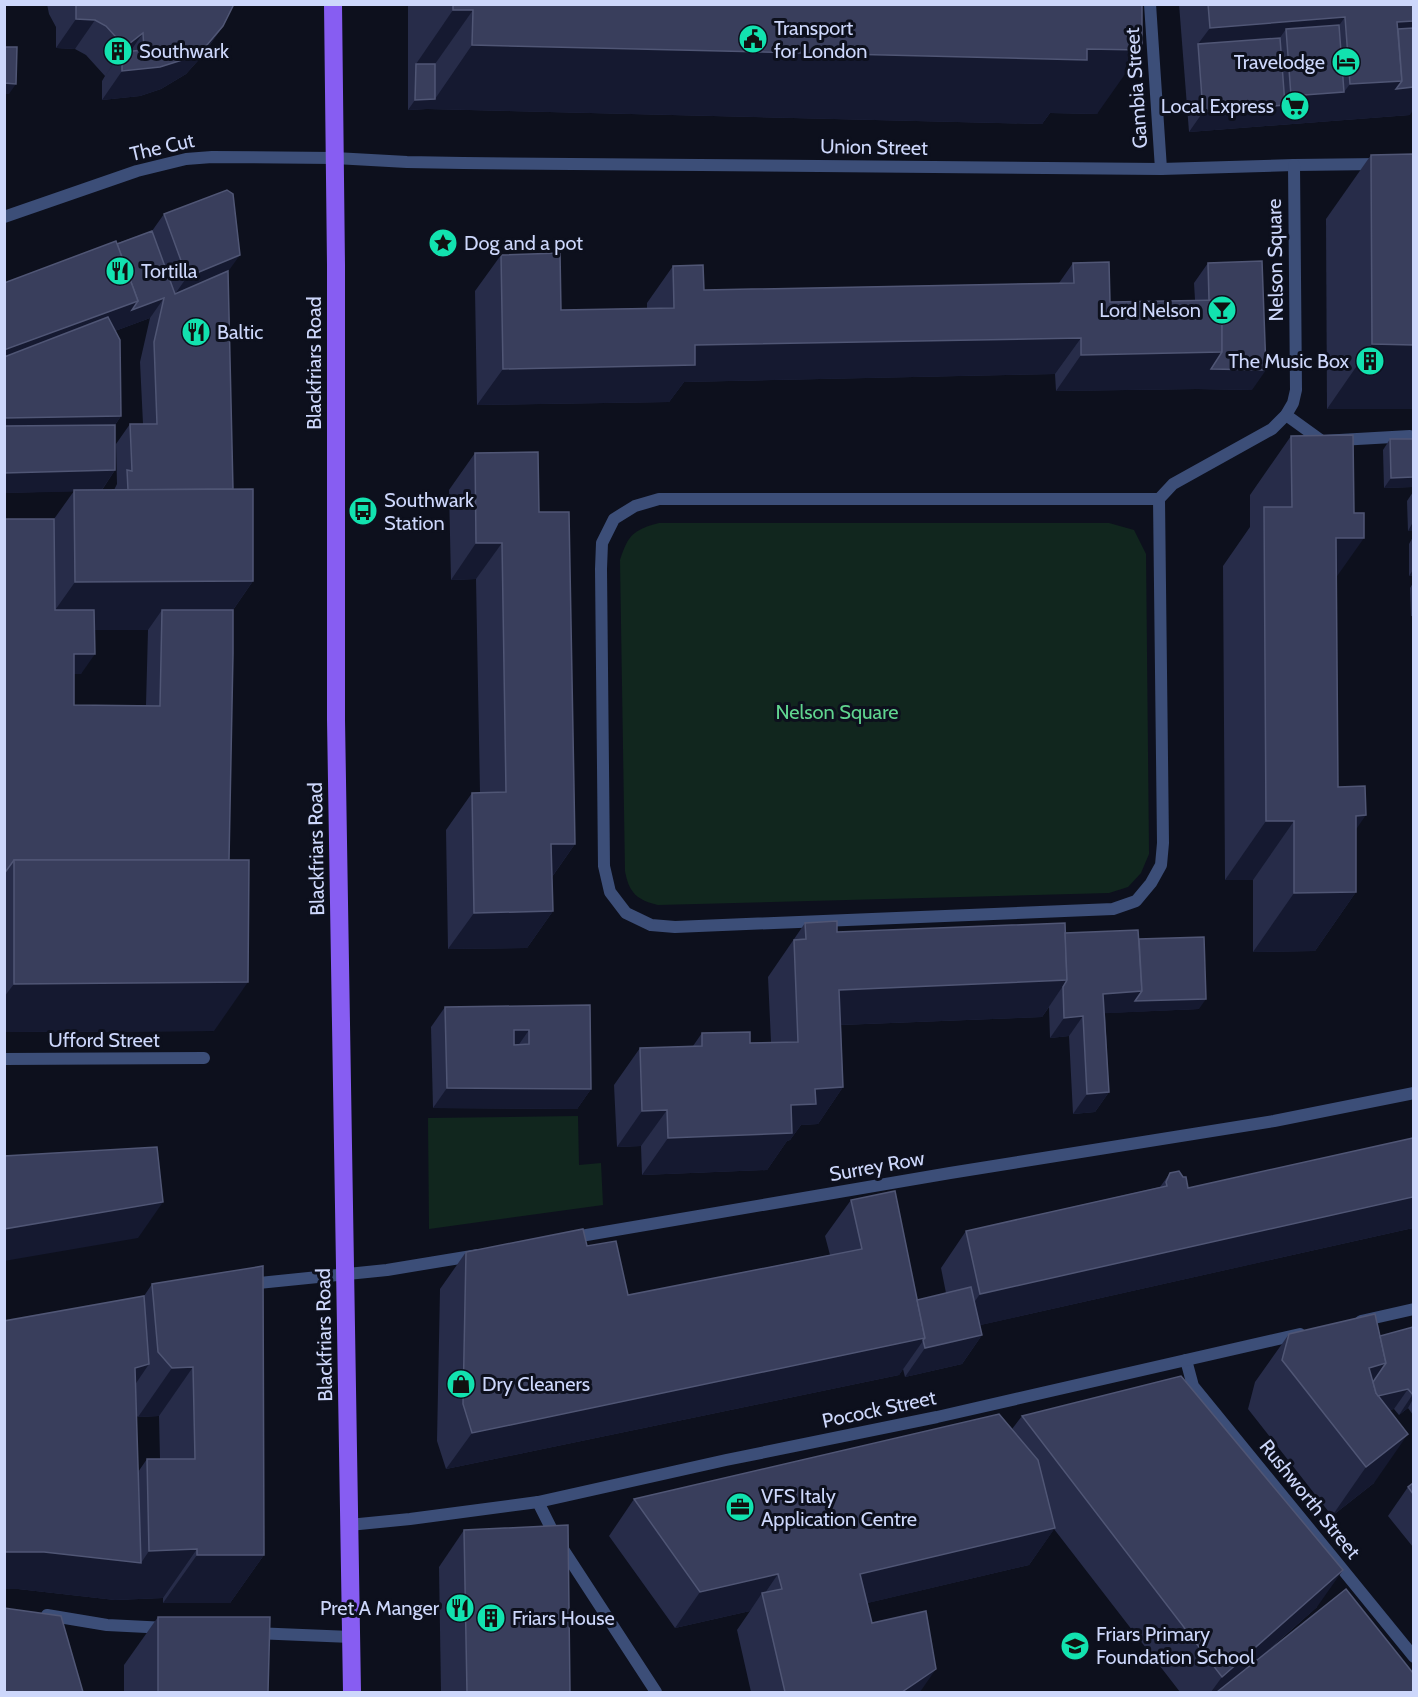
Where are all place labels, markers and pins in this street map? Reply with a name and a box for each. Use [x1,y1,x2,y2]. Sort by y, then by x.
place label: Transport for London [774,16,868,63]
public building icon: Transport for London [737,23,769,55]
building icon: Southwark [102,35,134,67]
place label: Southwark [139,39,229,63]
hotel icon: Travelodge [1330,46,1362,78]
place label: Travelodge [1234,50,1325,74]
supermarket icon: Local Express [1279,90,1311,122]
place label: Local Express [1161,94,1274,118]
place icon: Dog and a pot [427,227,459,259]
place label: Dog and a pot [464,231,583,255]
restaurant icon: Tortilla [104,255,136,287]
place label: Tortilla [141,259,198,283]
bar icon: Lord Nelson [1206,294,1238,326]
place label: Lord Nelson [1099,298,1201,322]
restaurant icon: Baltic [180,316,212,348]
place label: Baltic [217,320,263,344]
building icon: The Music Box [1354,345,1386,377]
place label: The Music Box [1228,349,1350,373]
place label: Southwark Station [384,488,474,535]
bus stop icon: Southwark Station [347,495,379,527]
shop icon: Dry Cleaners [445,1368,477,1400]
place label: Dry Cleaners [482,1372,590,1396]
place label: VFS Italy Application Centre [761,1484,917,1531]
office icon: VFS Italy Application Centre [724,1491,756,1523]
restaurant icon: Pret A Manger [444,1592,476,1624]
place label: Pret A Manger [320,1596,440,1620]
building icon: Friars House [475,1602,507,1634]
place label: Friars House [512,1606,615,1630]
place label: Friars Primary Foundation School [1096,1622,1255,1669]
school or university icon: Friars Primary Foundation School [1059,1630,1091,1662]

